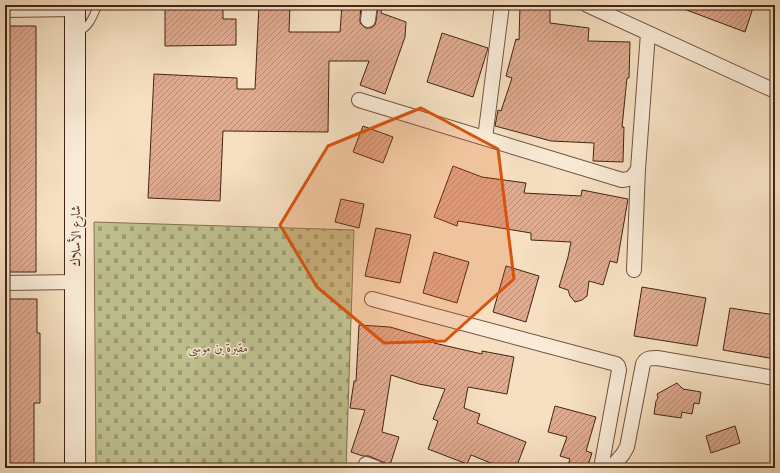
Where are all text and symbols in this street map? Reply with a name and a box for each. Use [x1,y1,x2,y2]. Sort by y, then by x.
street label: شارع الأسلاك [67,205,87,267]
park label: مقبرة بن موسى [188,340,248,357]

